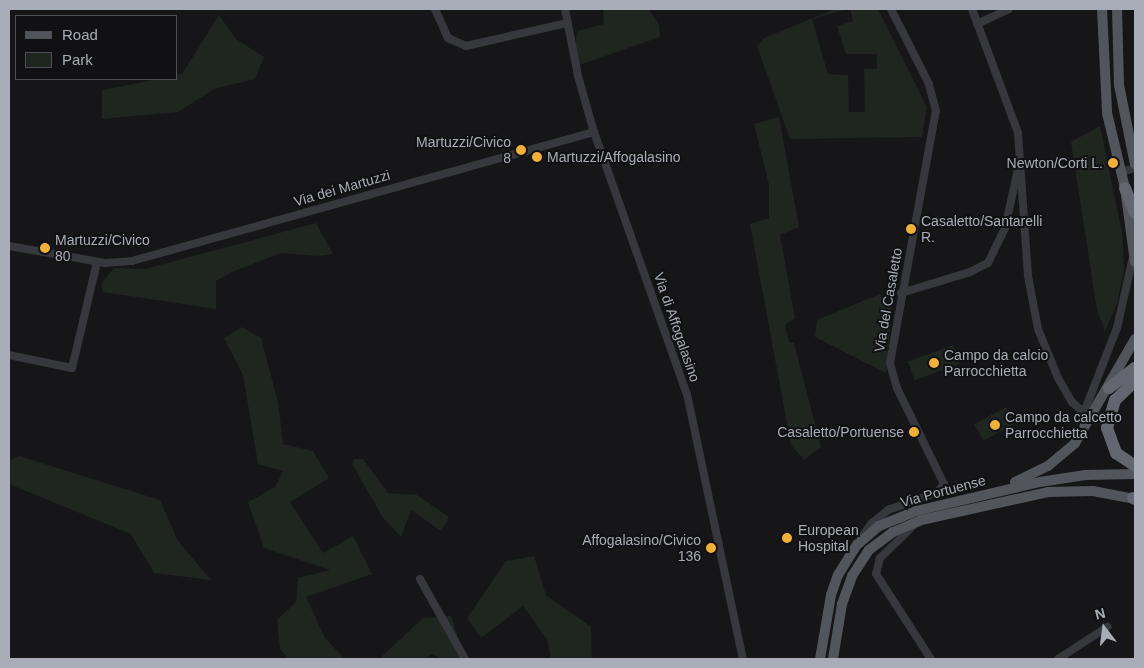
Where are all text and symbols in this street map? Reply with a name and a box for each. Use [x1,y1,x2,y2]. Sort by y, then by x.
legend [15,15,178,80]
text: Road [62,26,98,43]
text: Park [62,51,93,68]
place label: Martuzzi/Civico 8 [416,134,511,166]
marker: Martuzzi/Civico 8 [515,144,527,156]
place label: Martuzzi/Affogalasino [547,149,681,165]
marker: Martuzzi/Affogalasino [531,151,543,163]
place label: Newton/Corti L. [1007,155,1103,171]
marker: Newton/Corti L. [1107,157,1119,169]
street label: Via dei Martuzzi [292,166,392,210]
place label: Casaletto/Santarelli R. [921,213,1042,246]
marker: Casaletto/Santarelli R. [905,223,917,235]
place label: Martuzzi/Civico 80 [55,232,150,264]
marker: Martuzzi/Civico 80 [39,242,51,254]
street label: Via del Casaletto [871,247,905,353]
street label: Via di Affogalasino [650,270,704,384]
place label: Campo da calcio Parrocchietta [944,347,1048,380]
marker: Campo da calcio Parrocchietta [928,357,940,369]
place label: Campo da calcetto Parrocchietta [1005,409,1122,442]
marker: Campo da calcetto Parrocchietta [989,419,1001,431]
place label: Casaletto/Portuense [777,424,904,440]
marker: Casaletto/Portuense [908,426,920,438]
street label: Via Portuense [898,472,988,510]
place label: European Hospital [798,522,859,554]
marker: European Hospital [780,531,794,545]
place label: Affogalasino/Civico 136 [582,532,701,564]
marker: Affogalasino/Civico 136 [705,542,717,554]
north arrow [1079,603,1129,653]
text: N [1093,604,1107,623]

